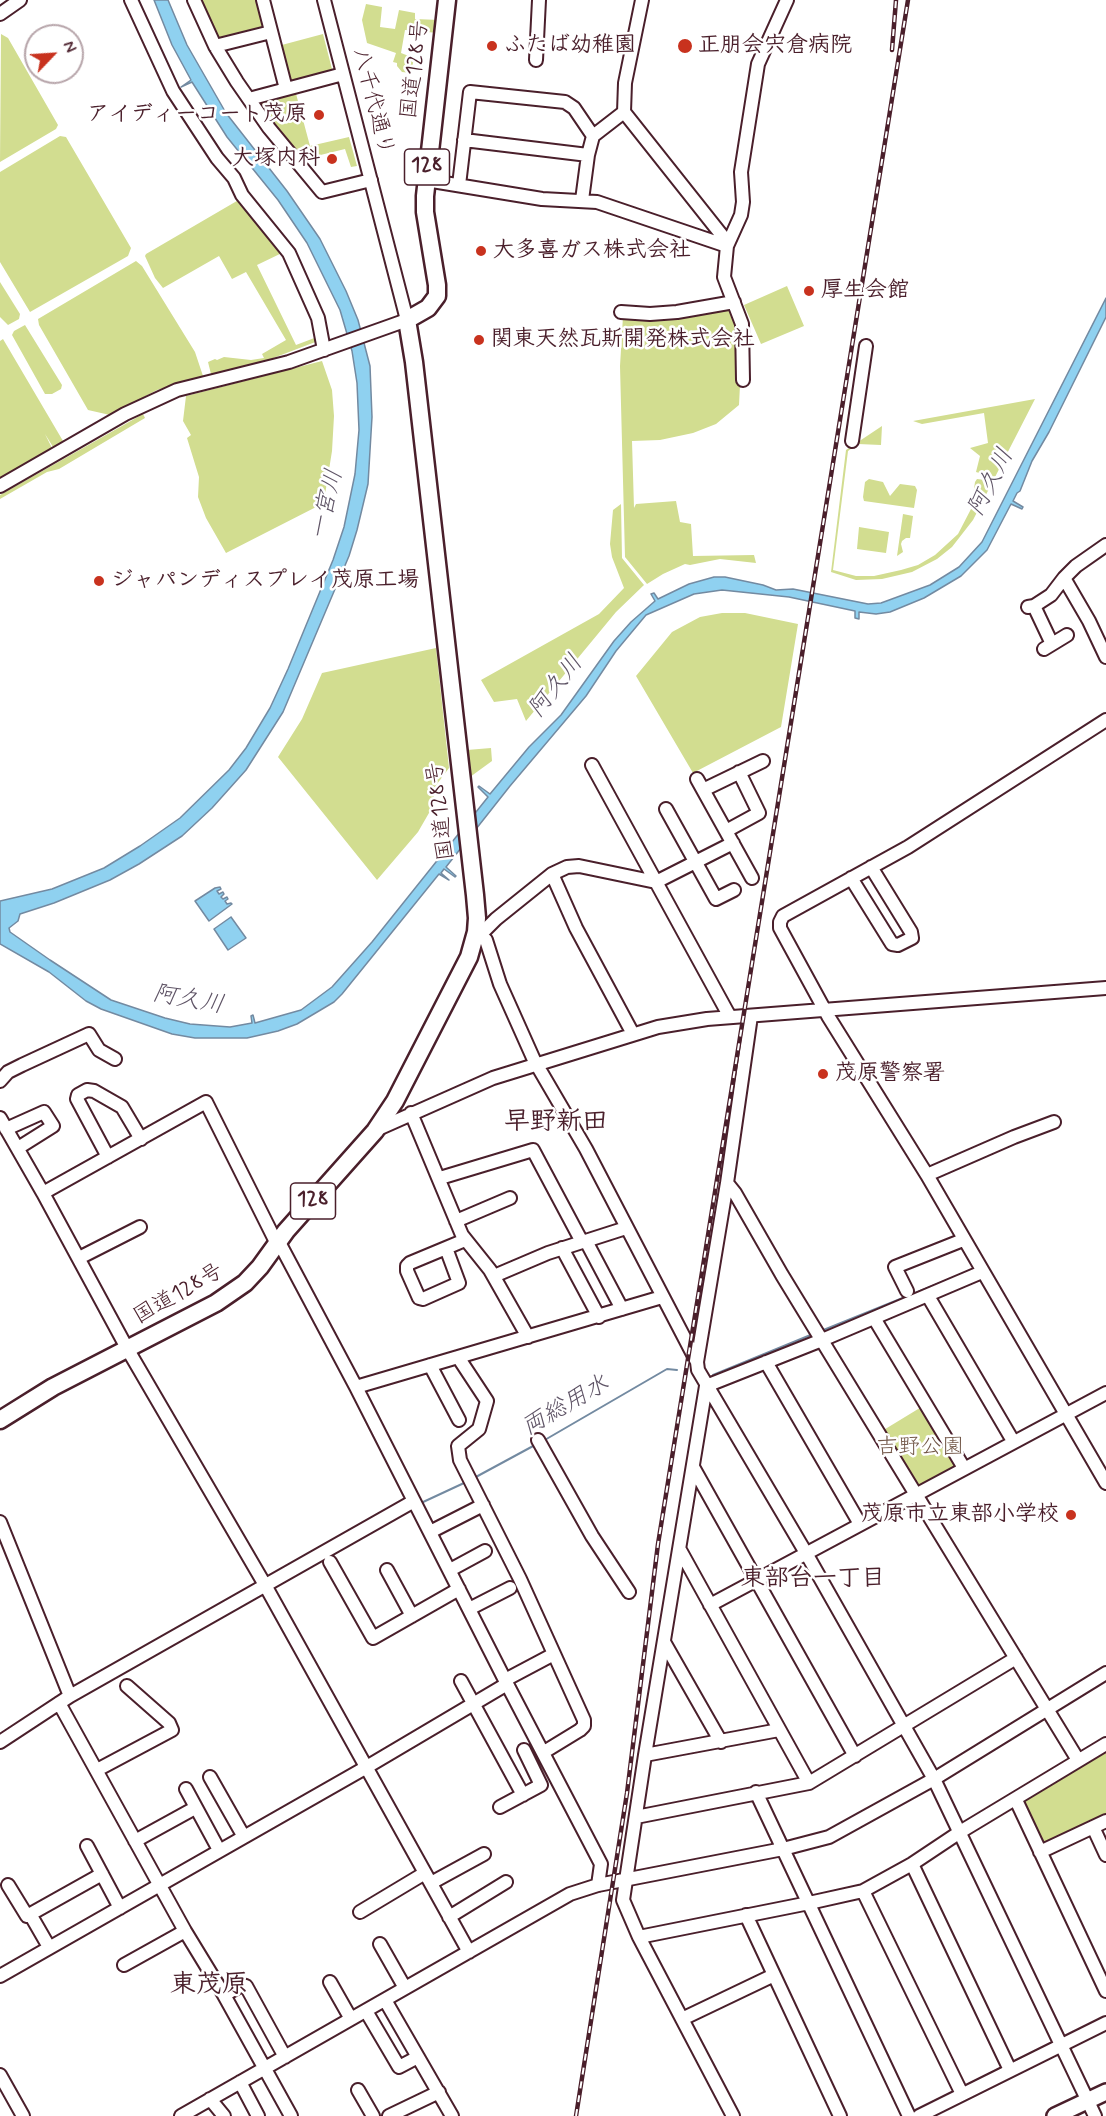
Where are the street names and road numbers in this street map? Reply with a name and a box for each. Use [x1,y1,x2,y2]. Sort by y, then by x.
street label: 国道128号 [397,19,435,121]
street label: 八千代通り [346,45,398,159]
road number: 128 [404,149,450,185]
street label: 国道128号 [423,760,461,862]
road number: 128 [290,1183,336,1219]
street label: 国道128号 [129,1259,229,1331]

